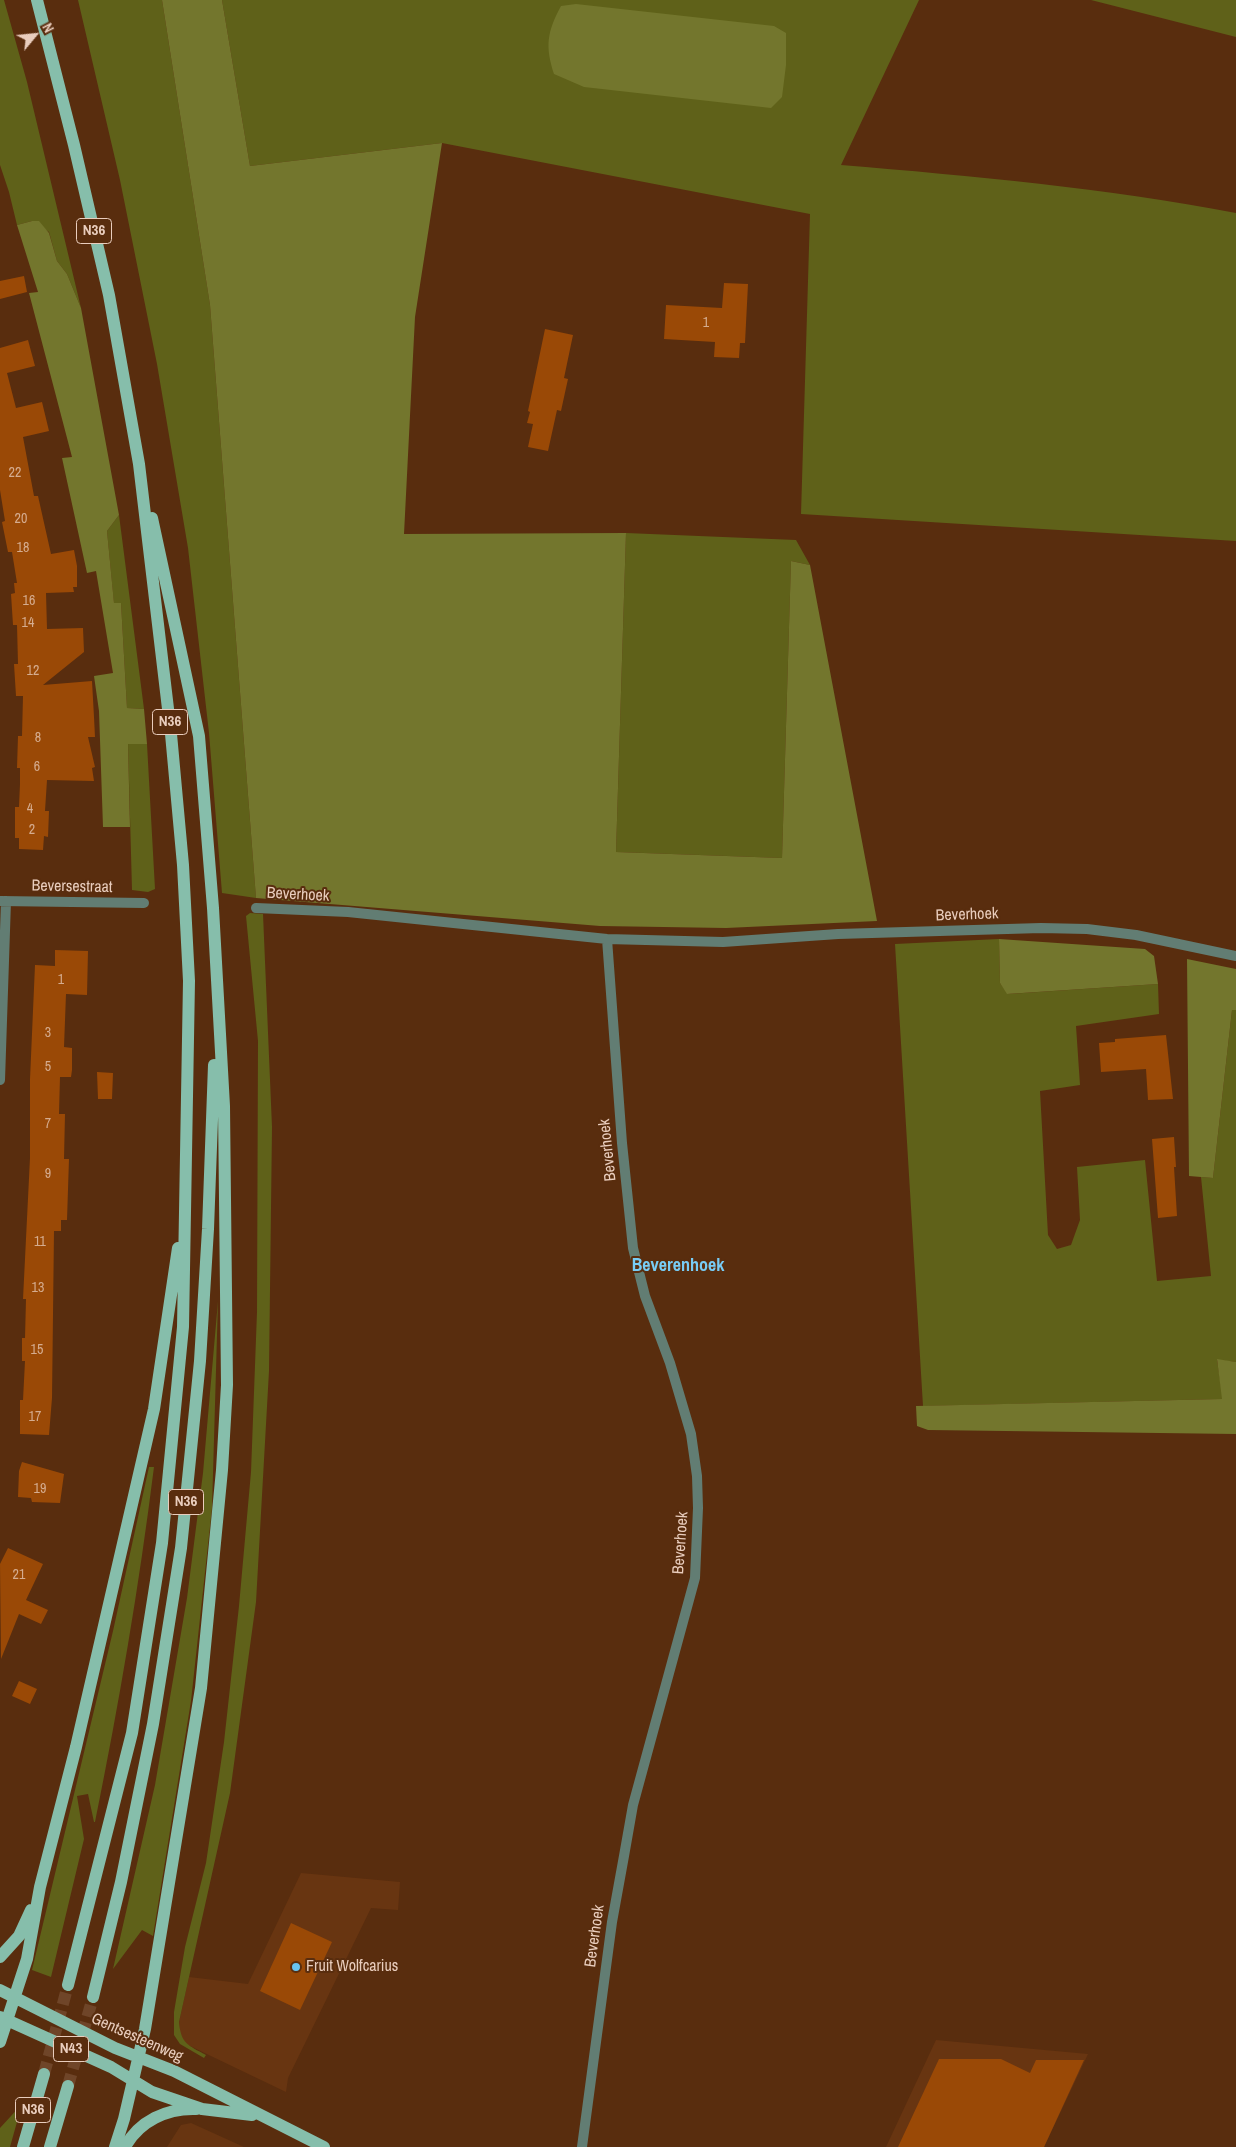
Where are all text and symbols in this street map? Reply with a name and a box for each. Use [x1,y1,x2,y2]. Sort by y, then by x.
north arrow [10,10,60,60]
text: N [38,20,58,36]
road number: N36 [76,218,112,244]
house number: 1 [703,315,709,331]
house number: 22 [9,465,21,481]
house number: 20 [15,511,27,527]
house number: 18 [17,540,29,556]
house number: 16 [23,593,35,609]
house number: 14 [22,615,34,631]
house number: 12 [27,663,39,679]
road number: N36 [152,710,188,734]
house number: 8 [35,730,41,746]
house number: 6 [34,759,40,775]
house number: 4 [27,801,33,817]
house number: 2 [29,822,35,838]
street label: Beversestraat [31,877,113,897]
street label: Beverhoek [266,884,330,906]
street label: Beverhoek [935,904,999,926]
house number: 1 [58,972,64,988]
house number: 3 [45,1025,51,1041]
house number: 5 [45,1059,51,1075]
house number: 7 [45,1116,51,1132]
street label: Beverhoek [595,1118,621,1182]
house number: 9 [45,1166,51,1182]
house number: 11 [34,1234,46,1250]
district label: Beverenhoek [632,1255,724,1277]
house number: 13 [32,1280,44,1296]
house number: 15 [31,1342,43,1358]
house number: 17 [29,1409,41,1425]
house number: 19 [34,1481,46,1497]
road number: N36 [168,1490,204,1514]
street label: Beverhoek [669,1511,693,1575]
house number: 21 [13,1567,25,1583]
street label: Beverhoek [581,1904,609,1968]
place label: Fruit Wolfcarius [306,1957,398,1977]
marker: Fruit Wolfcarius [290,1961,302,1973]
street label: Gentsesteenweg [88,2009,186,2067]
road number: N43 [54,2036,88,2062]
road number: N36 [15,2098,50,2122]

